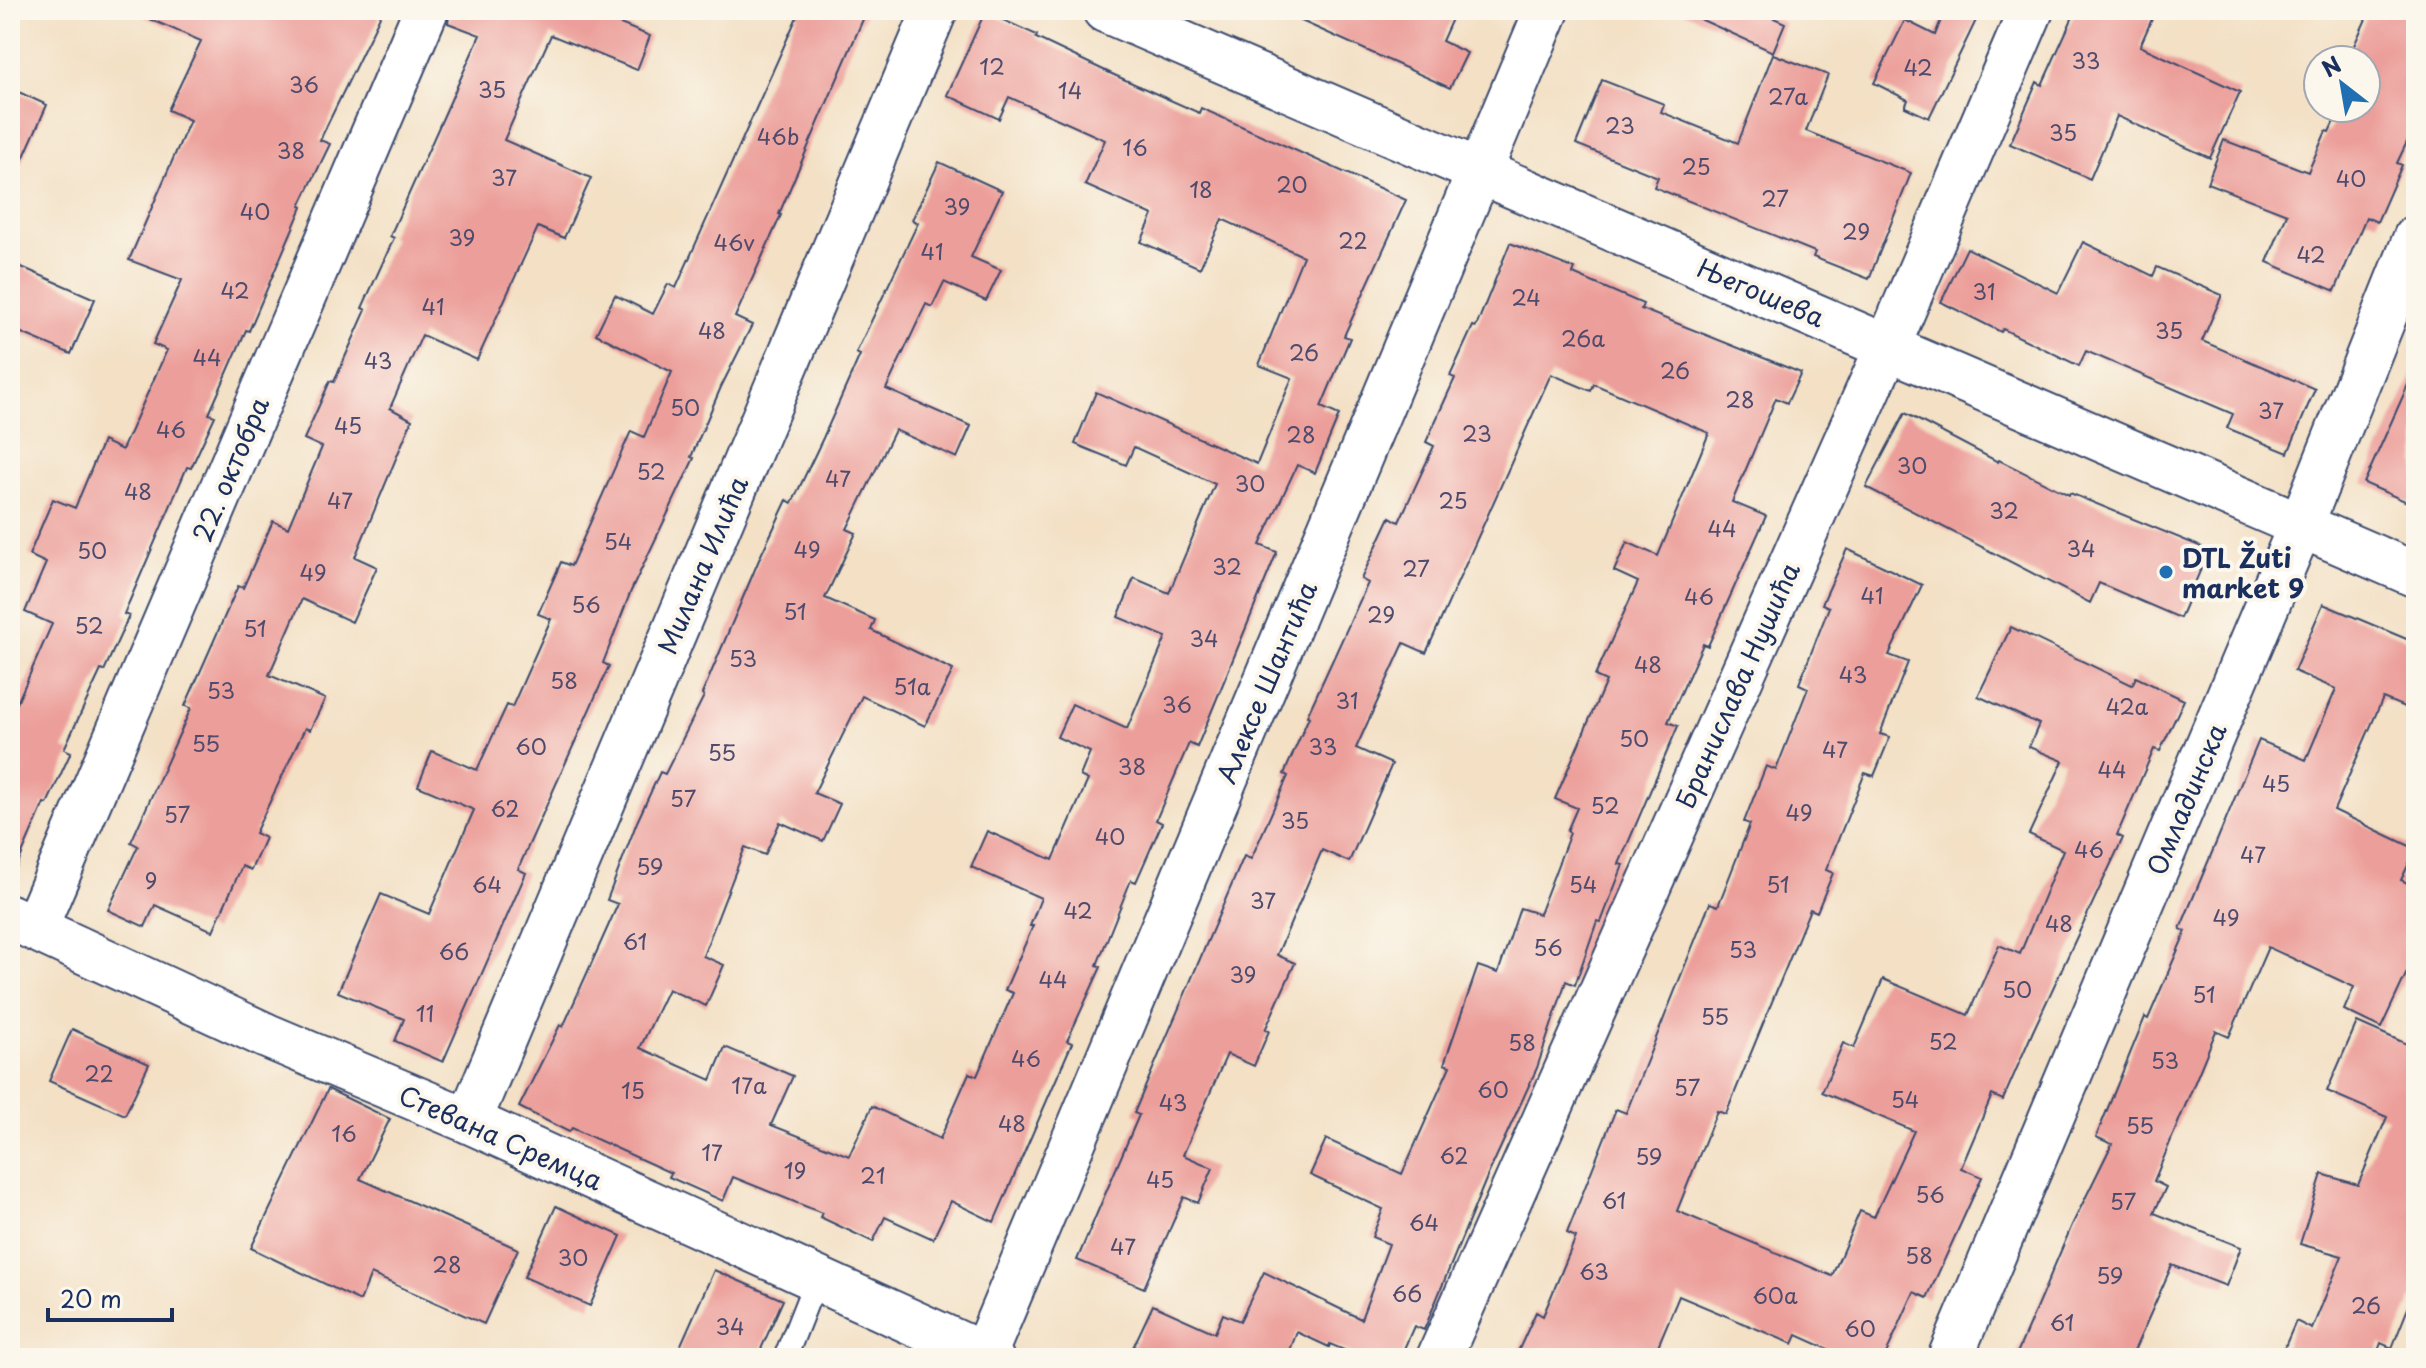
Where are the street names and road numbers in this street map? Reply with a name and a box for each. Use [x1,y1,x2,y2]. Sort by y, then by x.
street label: Његошева [1691,248,1831,337]
street label: 22. октобра [182,390,278,547]
street label: Милана Илића [647,469,757,660]
street label: Бранислава Нушића [1665,555,1809,814]
street label: Алексе Шантића [1206,574,1326,789]
street label: Омладинска [2136,716,2236,881]
street label: Стевана Сремца [393,1075,610,1200]

